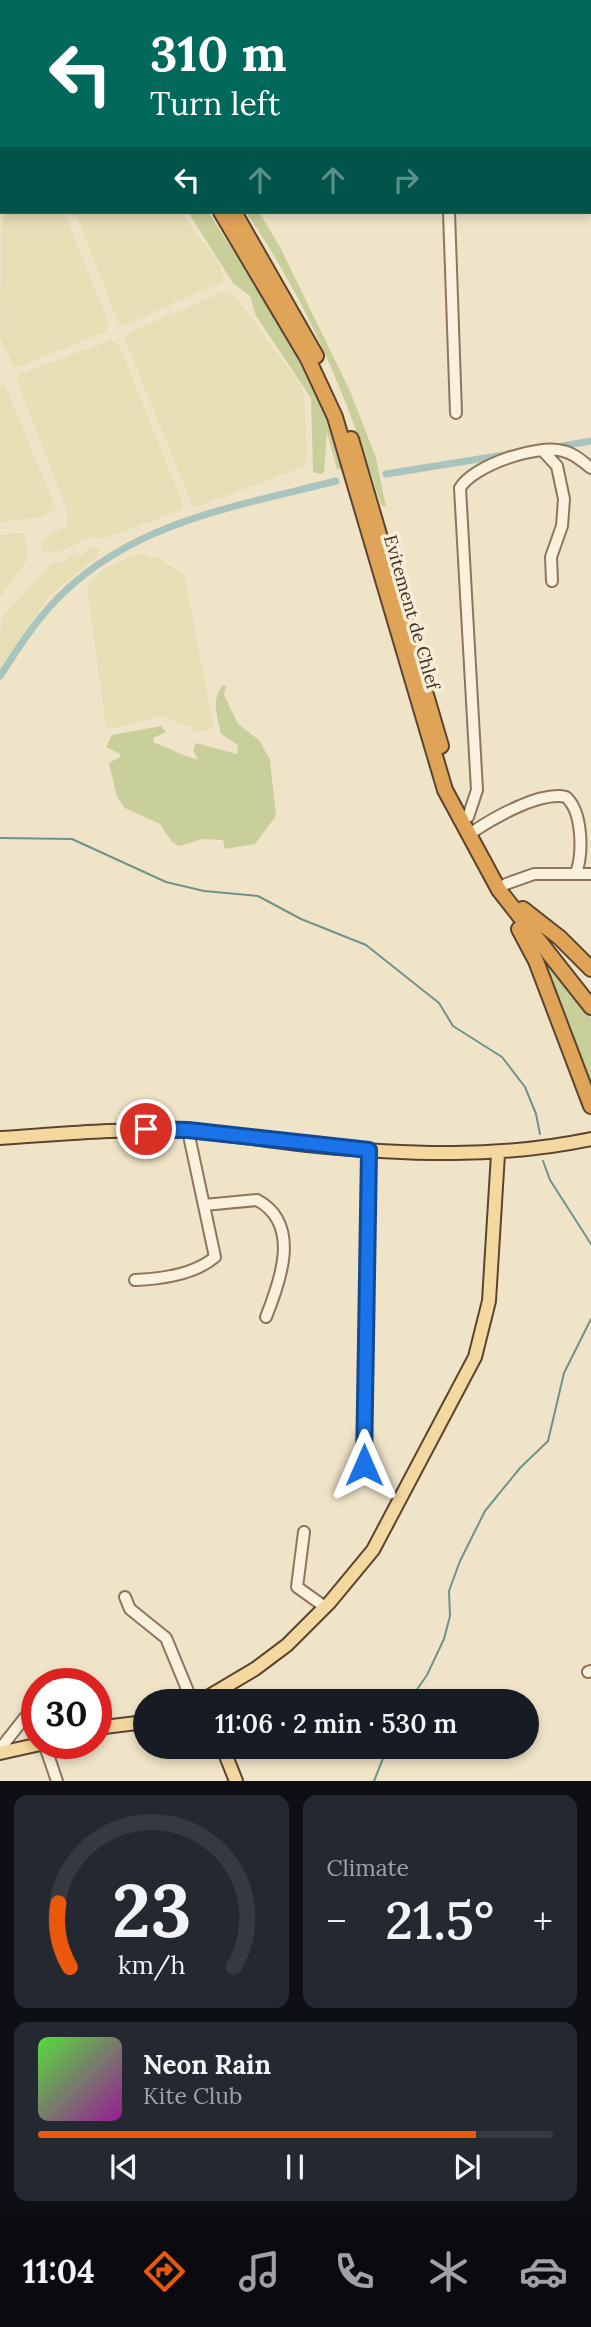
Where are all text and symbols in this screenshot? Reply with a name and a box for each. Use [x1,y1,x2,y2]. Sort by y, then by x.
text: 310 m [150,22,286,84]
icon: left [35,28,126,119]
text: Turn left [150,83,280,124]
icon: left [168,161,206,199]
icon: ahead [241,161,279,199]
icon: ahead [314,161,352,199]
icon: right [387,161,425,199]
street label: Evitement de Chlef [379,532,446,694]
pin [116,1099,176,1159]
icon: arrive [127,1110,165,1148]
position arrow [327,1428,401,1502]
speed limit sign: 30 [21,1668,112,1759]
text: 11:06 · 2 min · 530 m [215,1707,457,1740]
text: Climate [327,1853,409,1882]
text: 23 [111,1865,191,1958]
text: 21.5° [385,1887,494,1953]
text: − [327,1897,347,1945]
text: + [533,1897,553,1945]
text: km/h [117,1949,185,1981]
text: Neon Rain [143,2048,271,2081]
text: Kite Club [143,2081,242,2110]
icon: previous [105,2148,143,2186]
icon: pause [276,2148,314,2186]
icon: next [448,2148,486,2186]
icon: directions [140,2247,189,2296]
icon: music [235,2247,284,2296]
icon: phone [330,2247,379,2296]
icon: climate [424,2247,473,2296]
icon: car [519,2247,568,2296]
text: 11:04 [23,2251,95,2292]

